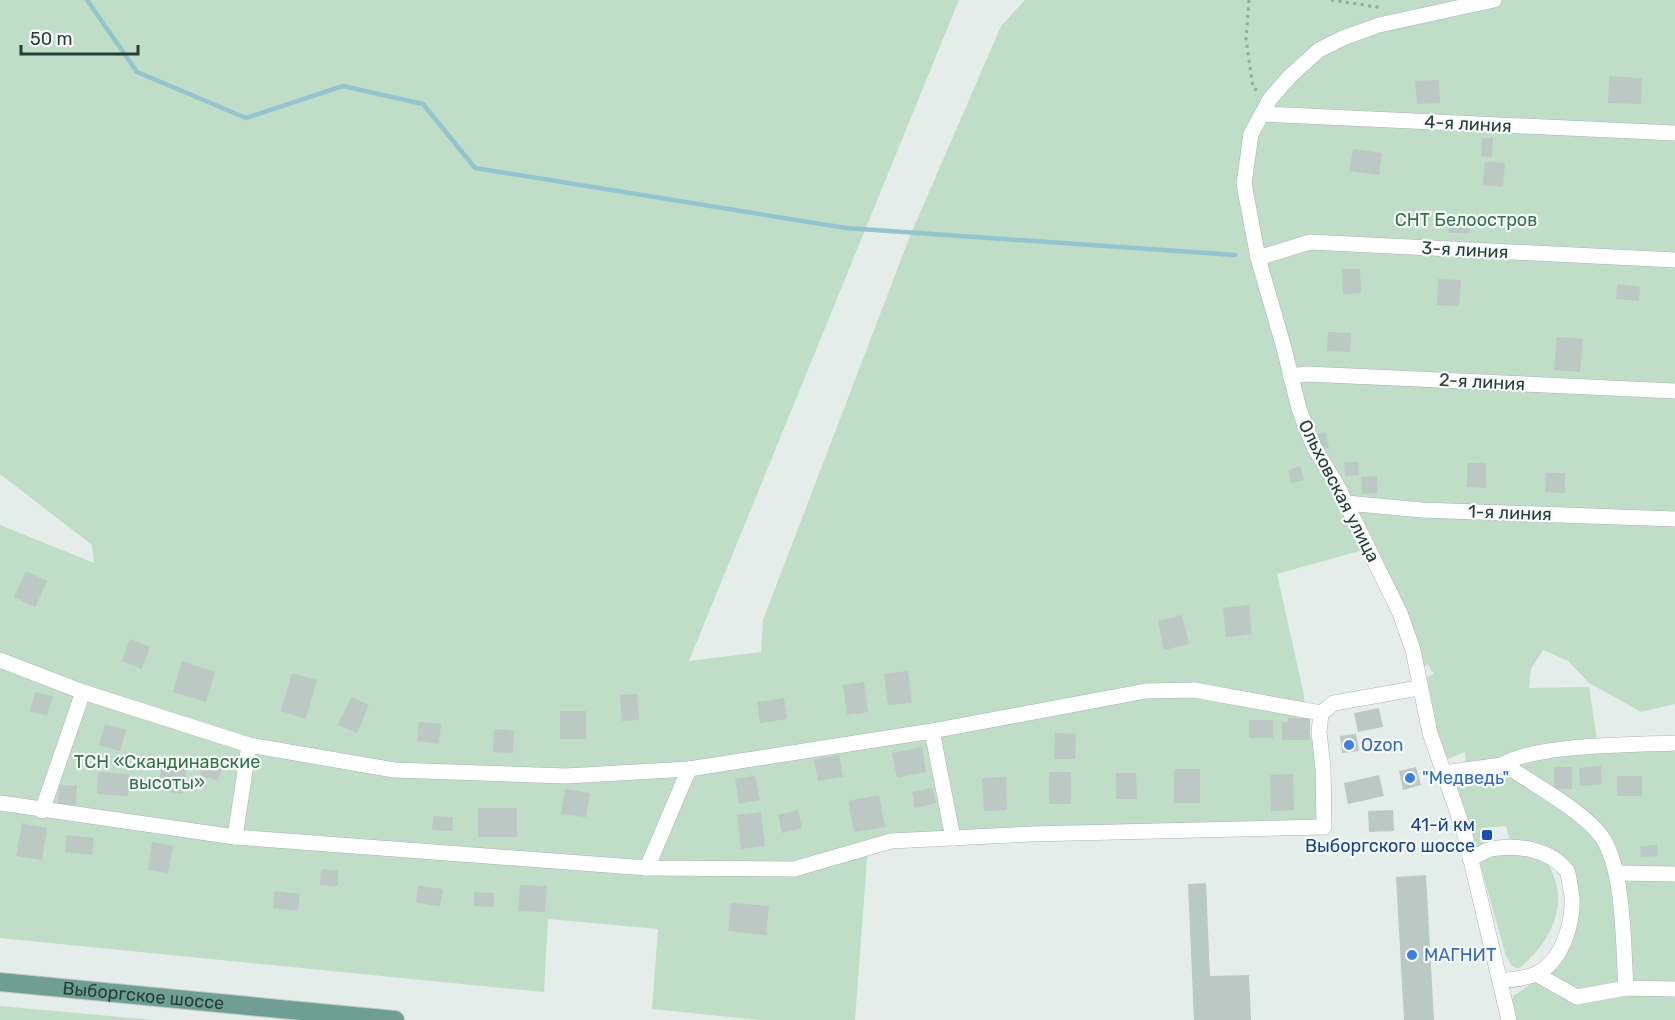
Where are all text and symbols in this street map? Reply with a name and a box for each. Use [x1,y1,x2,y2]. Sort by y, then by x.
scale bar [21,18,138,56]
text: 50 m [30,28,73,50]
street label: 4-я линия [1424,111,1512,137]
park label: СНТ Белоостров [1395,209,1537,231]
street label: 3-я линия [1421,237,1509,263]
street label: 2-я линия [1438,369,1526,395]
street label: Ольховская улица [1294,416,1384,566]
street label: 1-я линия [1468,501,1552,525]
place label: Ozon [1361,734,1403,756]
marker: Ozon [1342,738,1356,752]
park label: ТСН «Скандинавские высоты» [74,751,260,794]
place label: "Медведь" [1422,767,1509,789]
marker: "Медведь" [1403,771,1417,785]
place label: 41-й км Выборгского шоссе [1305,814,1475,857]
marker: 41-й км Выборгского шоссе [1480,828,1494,842]
place label: МАГНИТ [1424,944,1496,966]
marker: МАГНИТ [1405,948,1419,962]
street label: Выборгское шоссе [61,977,225,1015]

